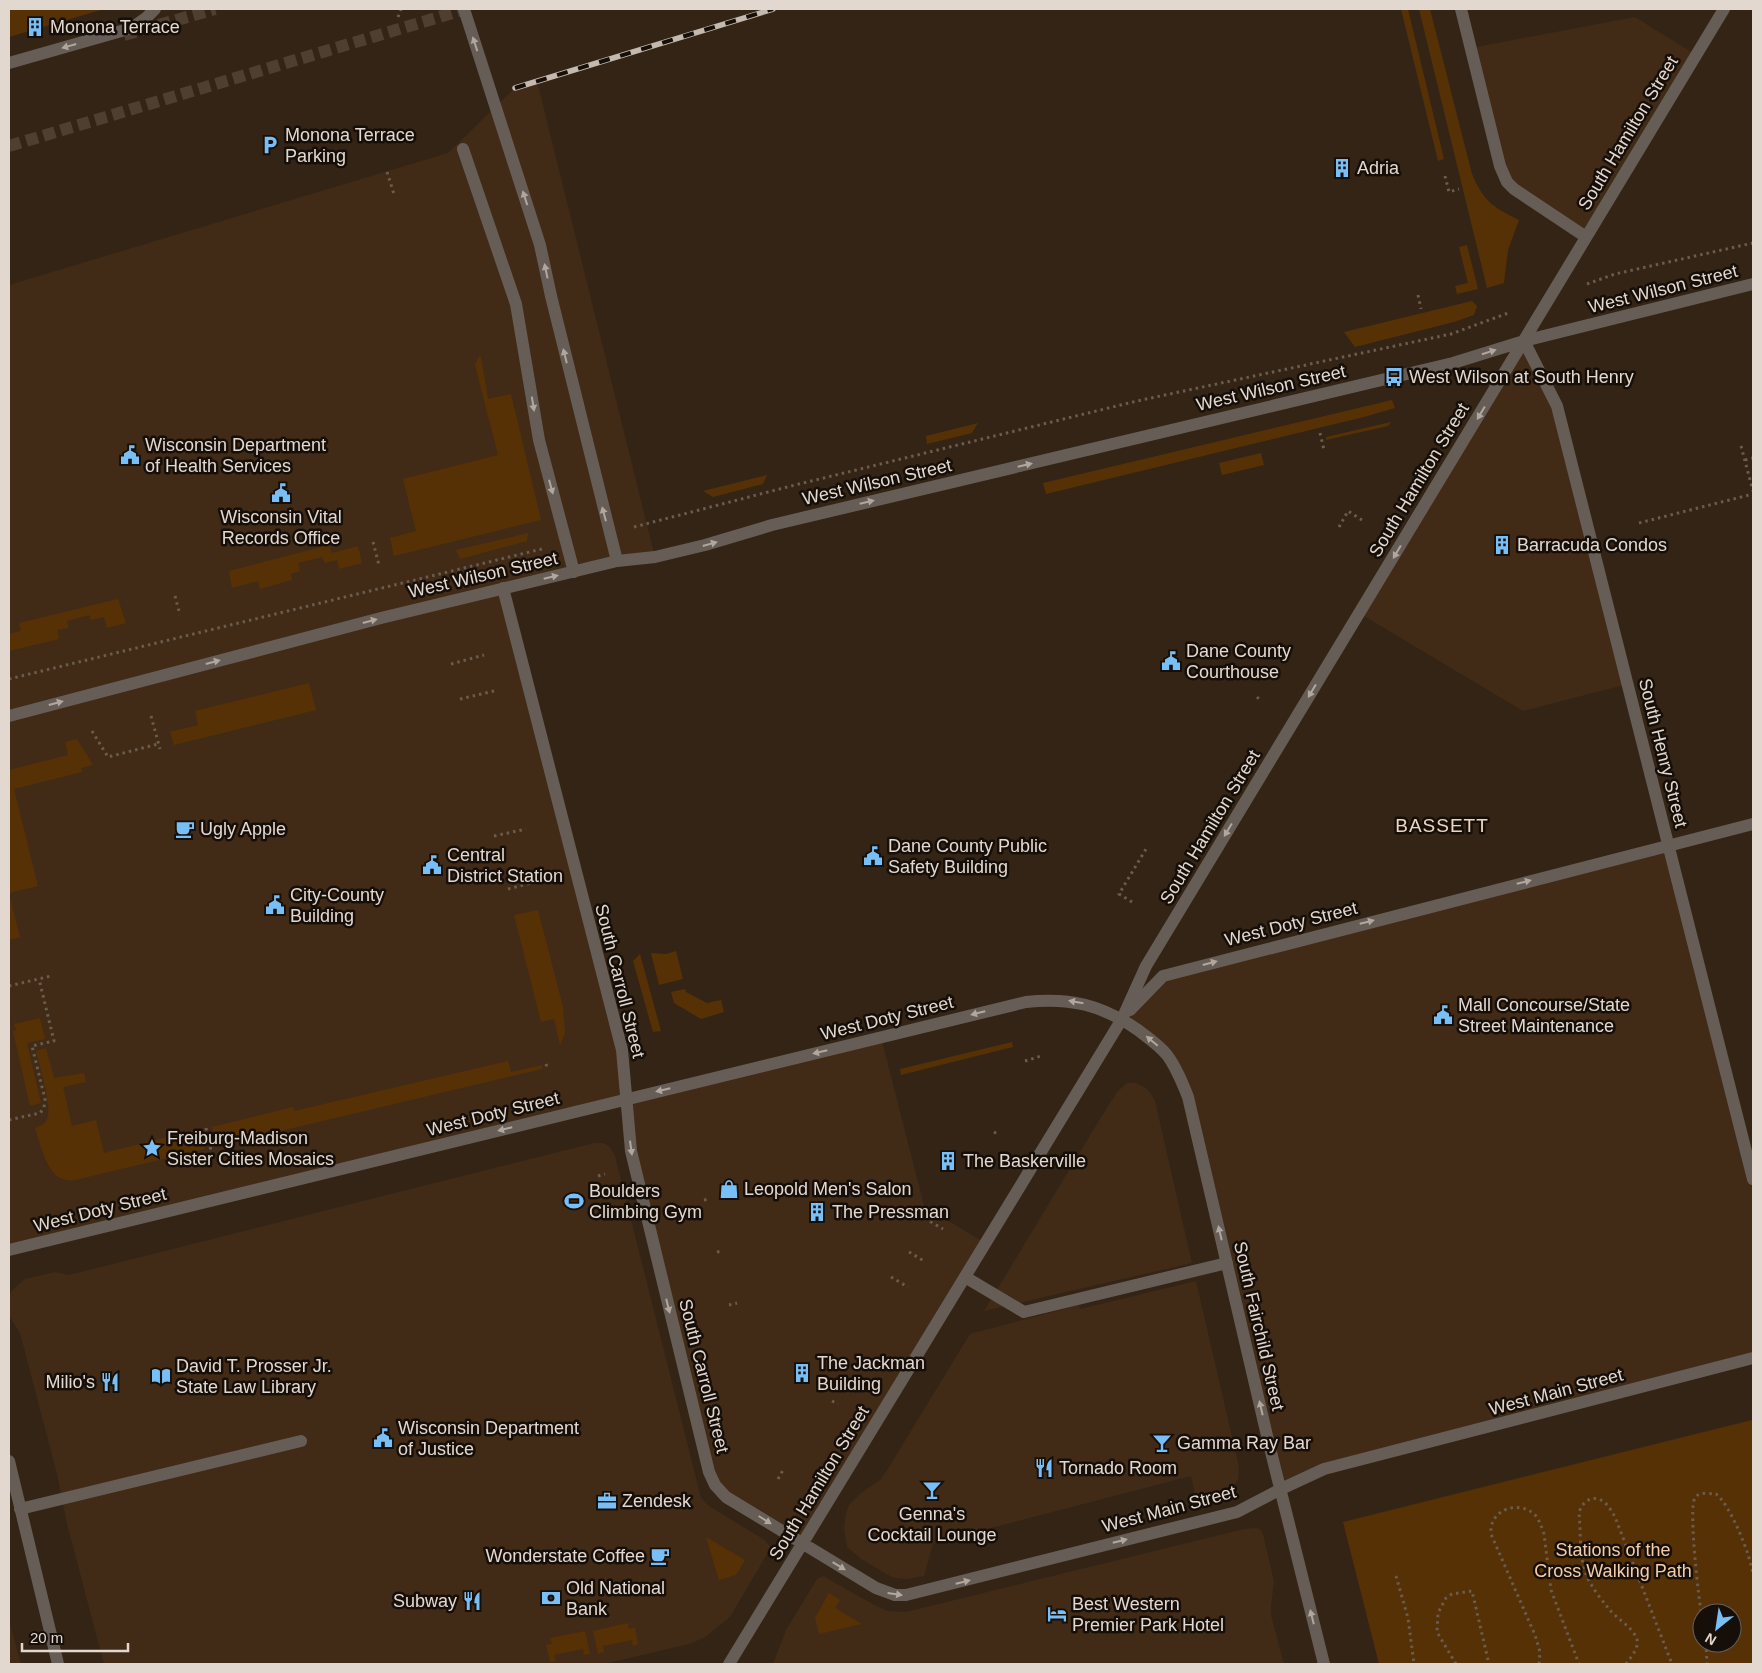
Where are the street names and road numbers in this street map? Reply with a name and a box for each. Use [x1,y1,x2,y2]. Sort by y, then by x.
street label: South Hamilton Street [1574,52,1682,214]
street label: West Wilson Street [1586,261,1740,317]
street label: West Wilson Street [1194,361,1348,415]
street label: South Hamilton Street [1365,399,1473,561]
street label: West Wilson Street [800,455,954,509]
street label: West Wilson Street [406,548,560,602]
street label: South Henry Street [1635,676,1691,830]
street label: South Hamilton Street [1156,746,1264,908]
street label: West Doty Street [1223,898,1359,950]
street label: South Carroll Street [591,902,649,1060]
street label: West Doty Street [819,992,955,1044]
street label: West Doty Street [425,1088,561,1140]
street label: West Doty Street [32,1184,168,1236]
street label: South Fairchild Street [1230,1239,1288,1413]
street label: South Carroll Street [675,1297,733,1455]
street label: West Main Street [1487,1365,1625,1419]
street label: South Hamilton Street [765,1402,873,1564]
street label: West Main Street [1100,1482,1238,1536]

